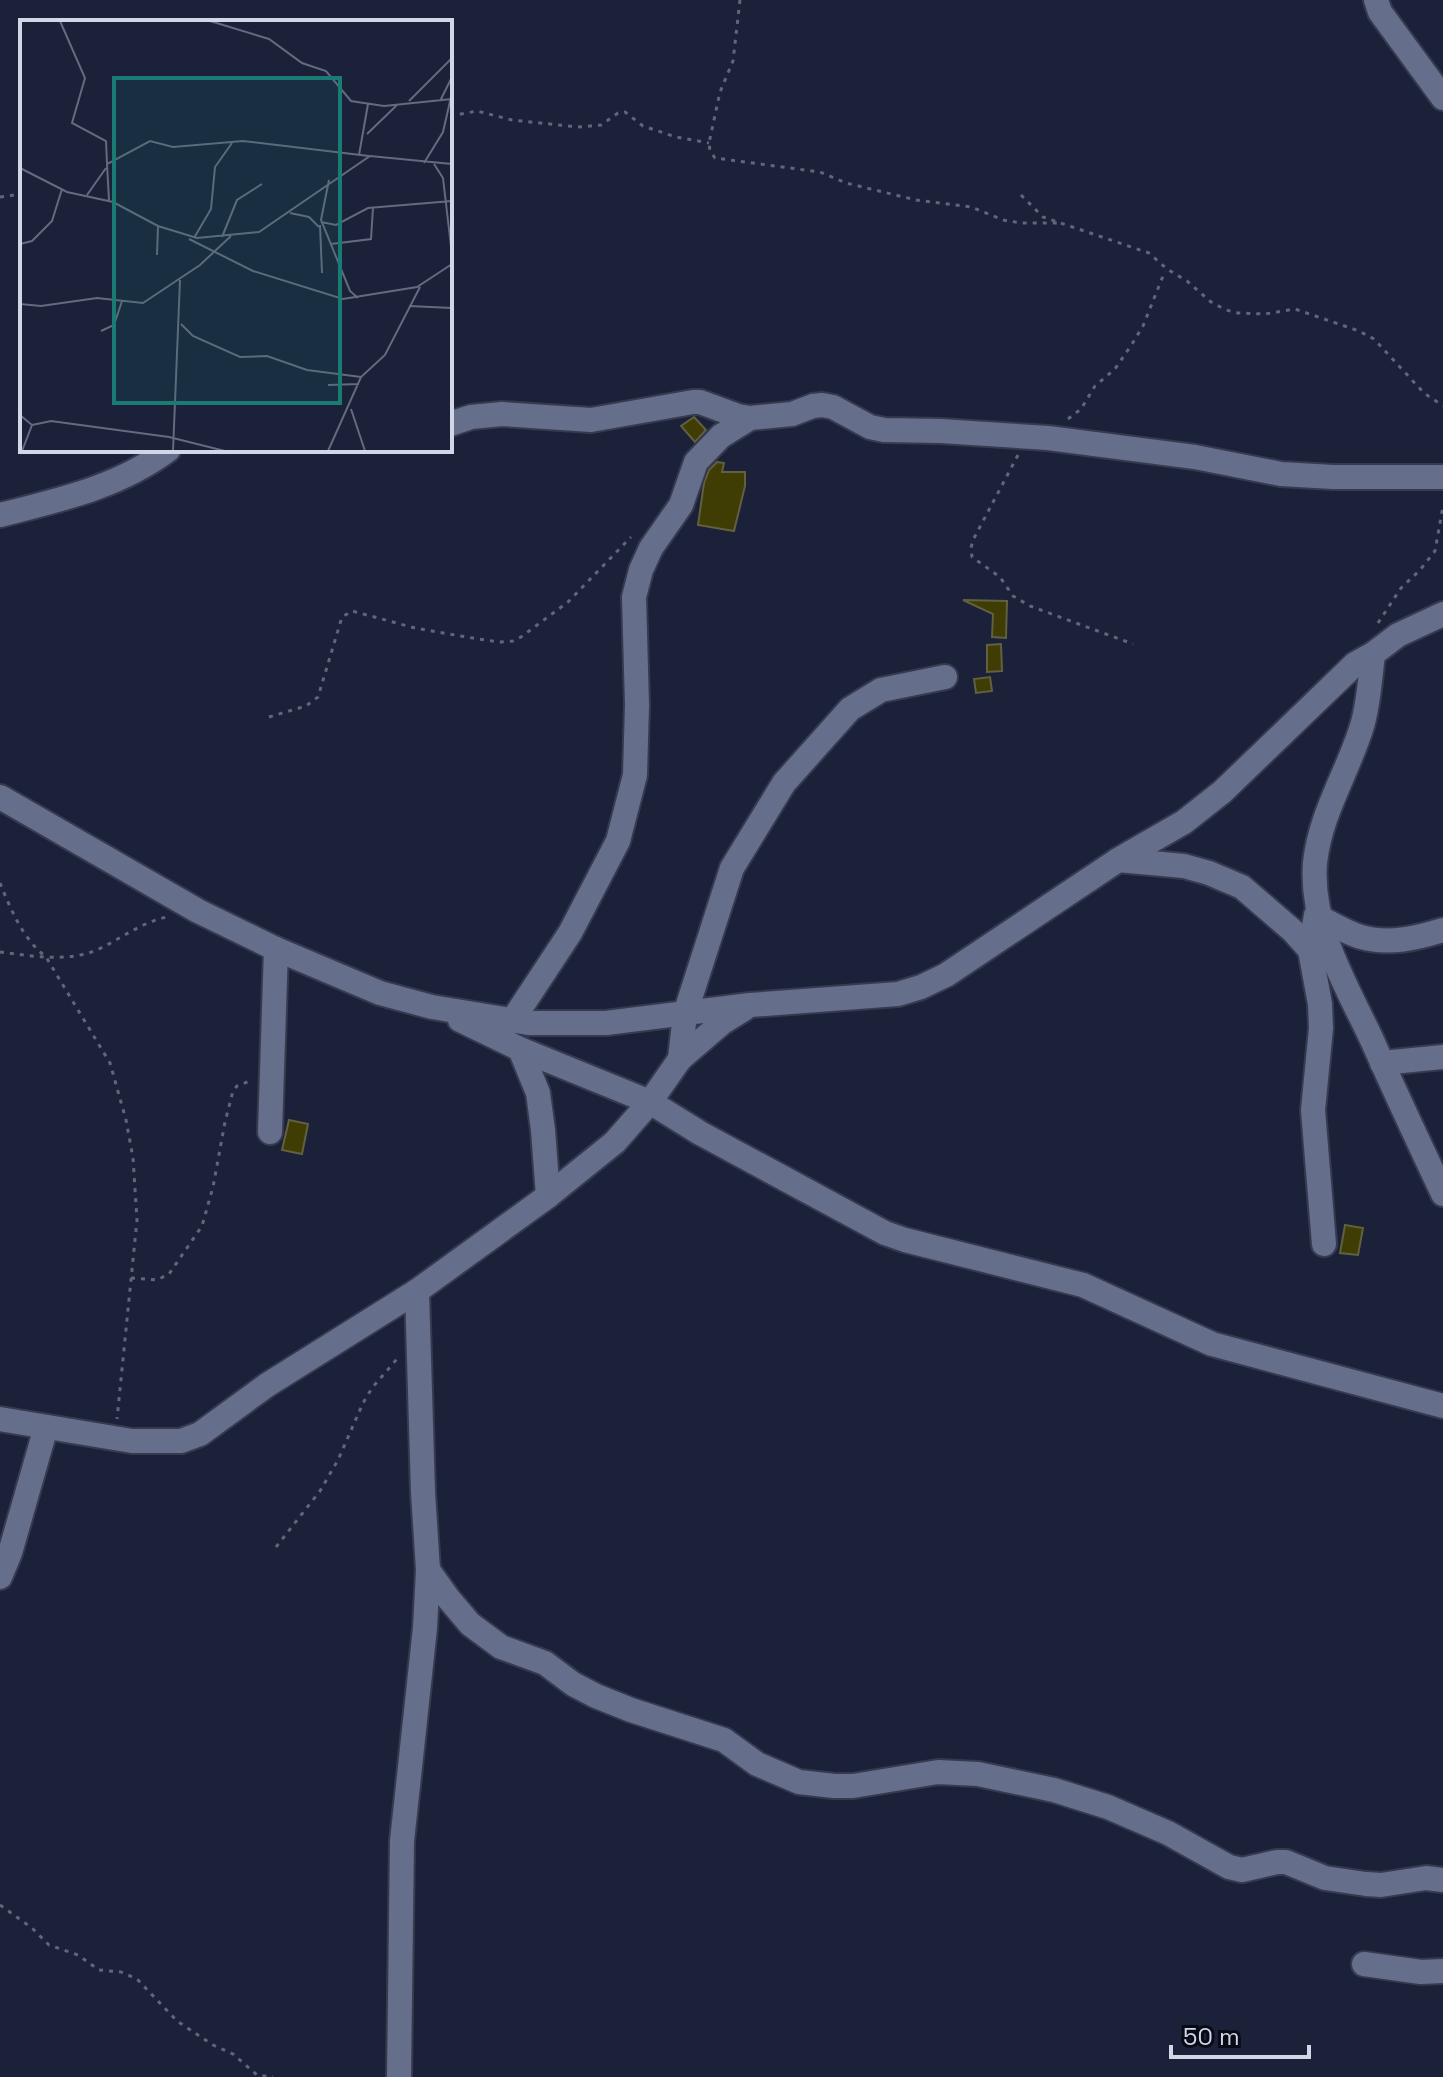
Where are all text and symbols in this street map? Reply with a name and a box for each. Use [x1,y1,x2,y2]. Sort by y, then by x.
inset map [20,20,452,452]
scale bar [1171,2009,1309,2059]
text: 50 m [1183,2021,1240,2052]

